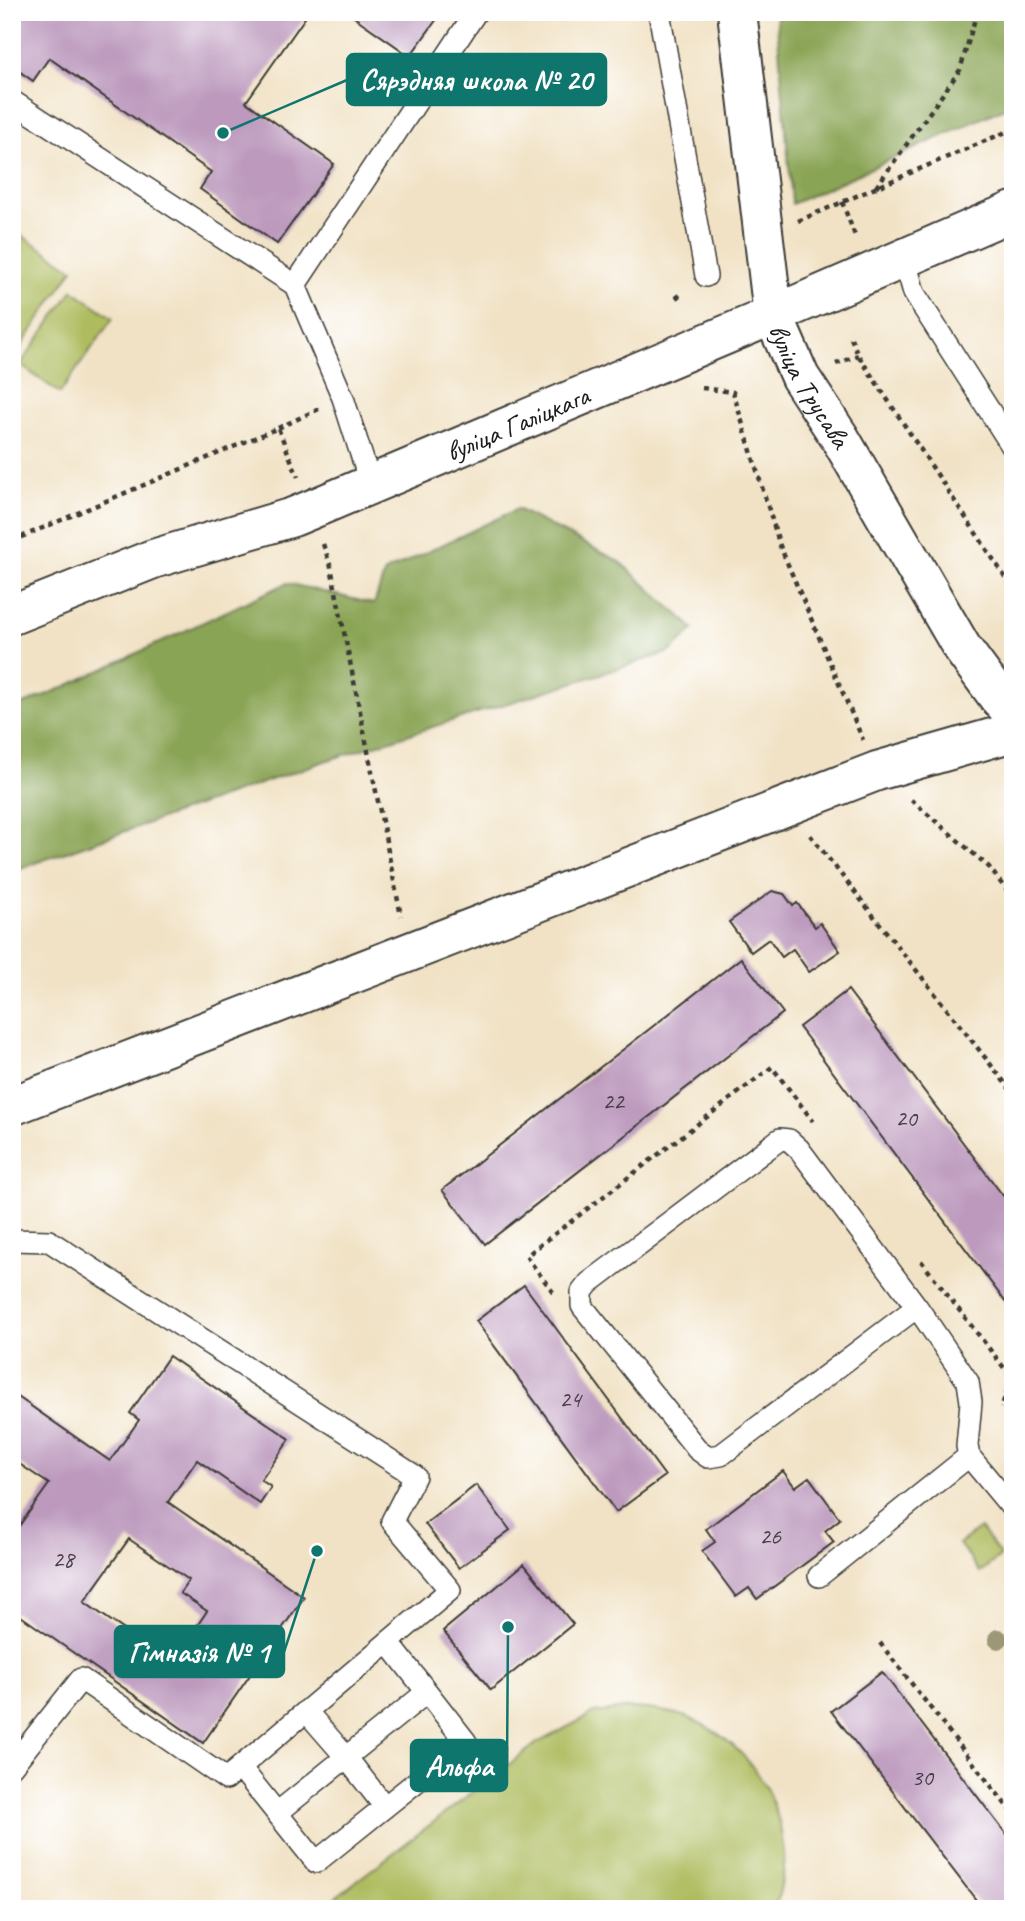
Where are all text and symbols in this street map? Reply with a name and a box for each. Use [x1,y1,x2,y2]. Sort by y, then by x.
callout: Сярэдняя школа № 20 [347,54,606,105]
text: Сярэдняя школа № 20 [360,61,596,99]
street label: вуліца Трусава [761,318,860,455]
street label: вуліца Галіцкага [440,376,596,468]
house number: 22 [602,1086,626,1116]
house number: 20 [895,1103,919,1133]
house number: 24 [559,1384,583,1414]
house number: 26 [759,1521,782,1551]
house number: 28 [52,1544,76,1574]
callout: Гімназія № 1 [115,1626,284,1677]
text: Гімназія № 1 [128,1633,273,1671]
callout: Альфа [411,1740,507,1791]
text: Альфа [425,1747,496,1785]
house number: 30 [911,1762,935,1792]

